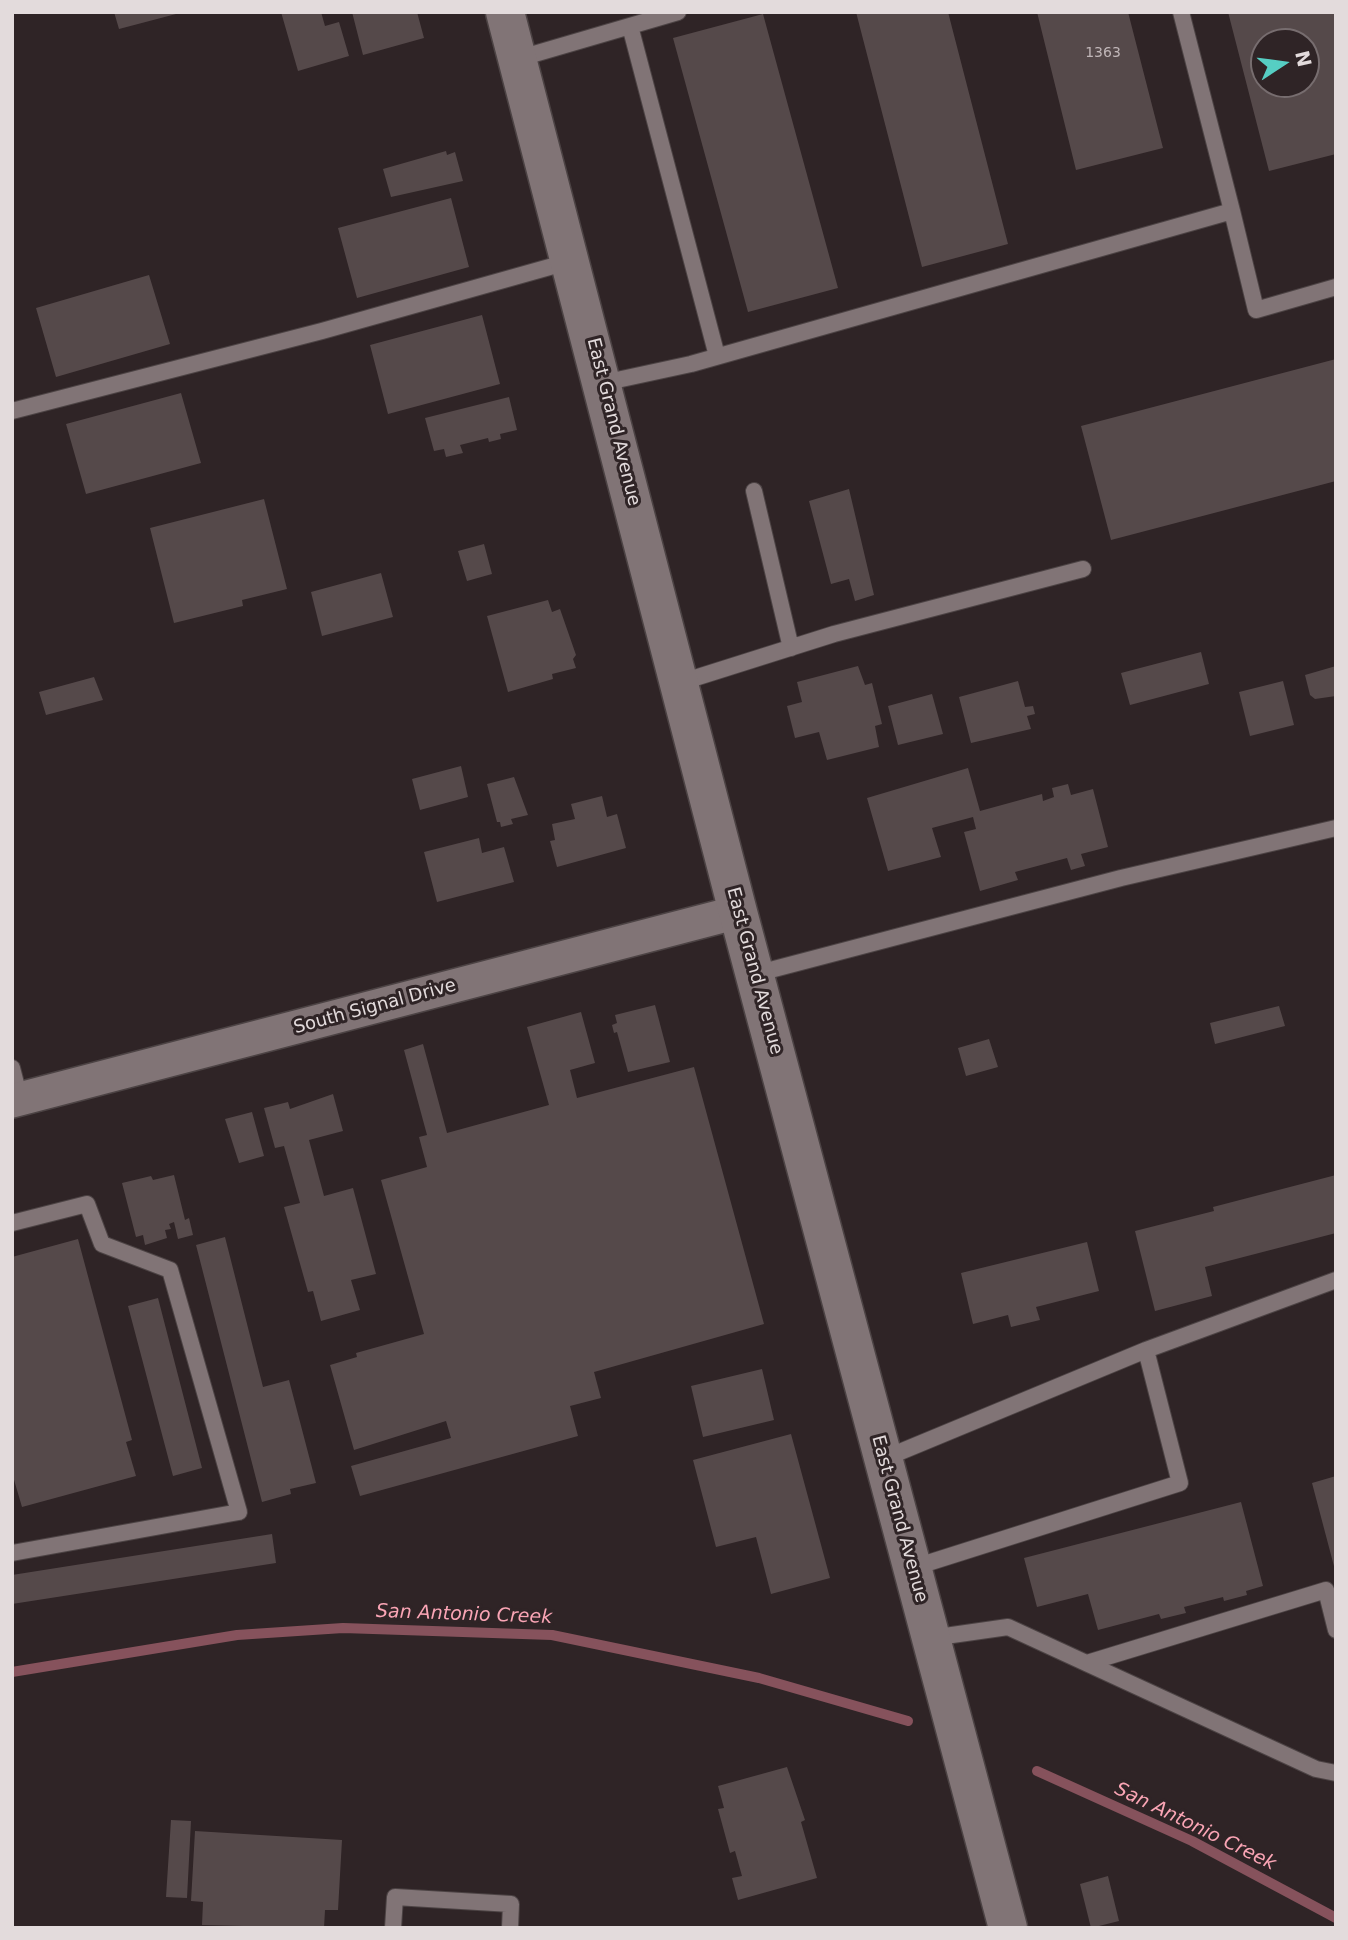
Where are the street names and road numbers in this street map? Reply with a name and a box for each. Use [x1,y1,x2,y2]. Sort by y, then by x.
street label: East Grand Avenue [582,336,644,508]
street label: East Grand Avenue [721,885,787,1057]
street label: South Signal Drive [292,975,458,1039]
street label: East Grand Avenue [866,1433,932,1605]

